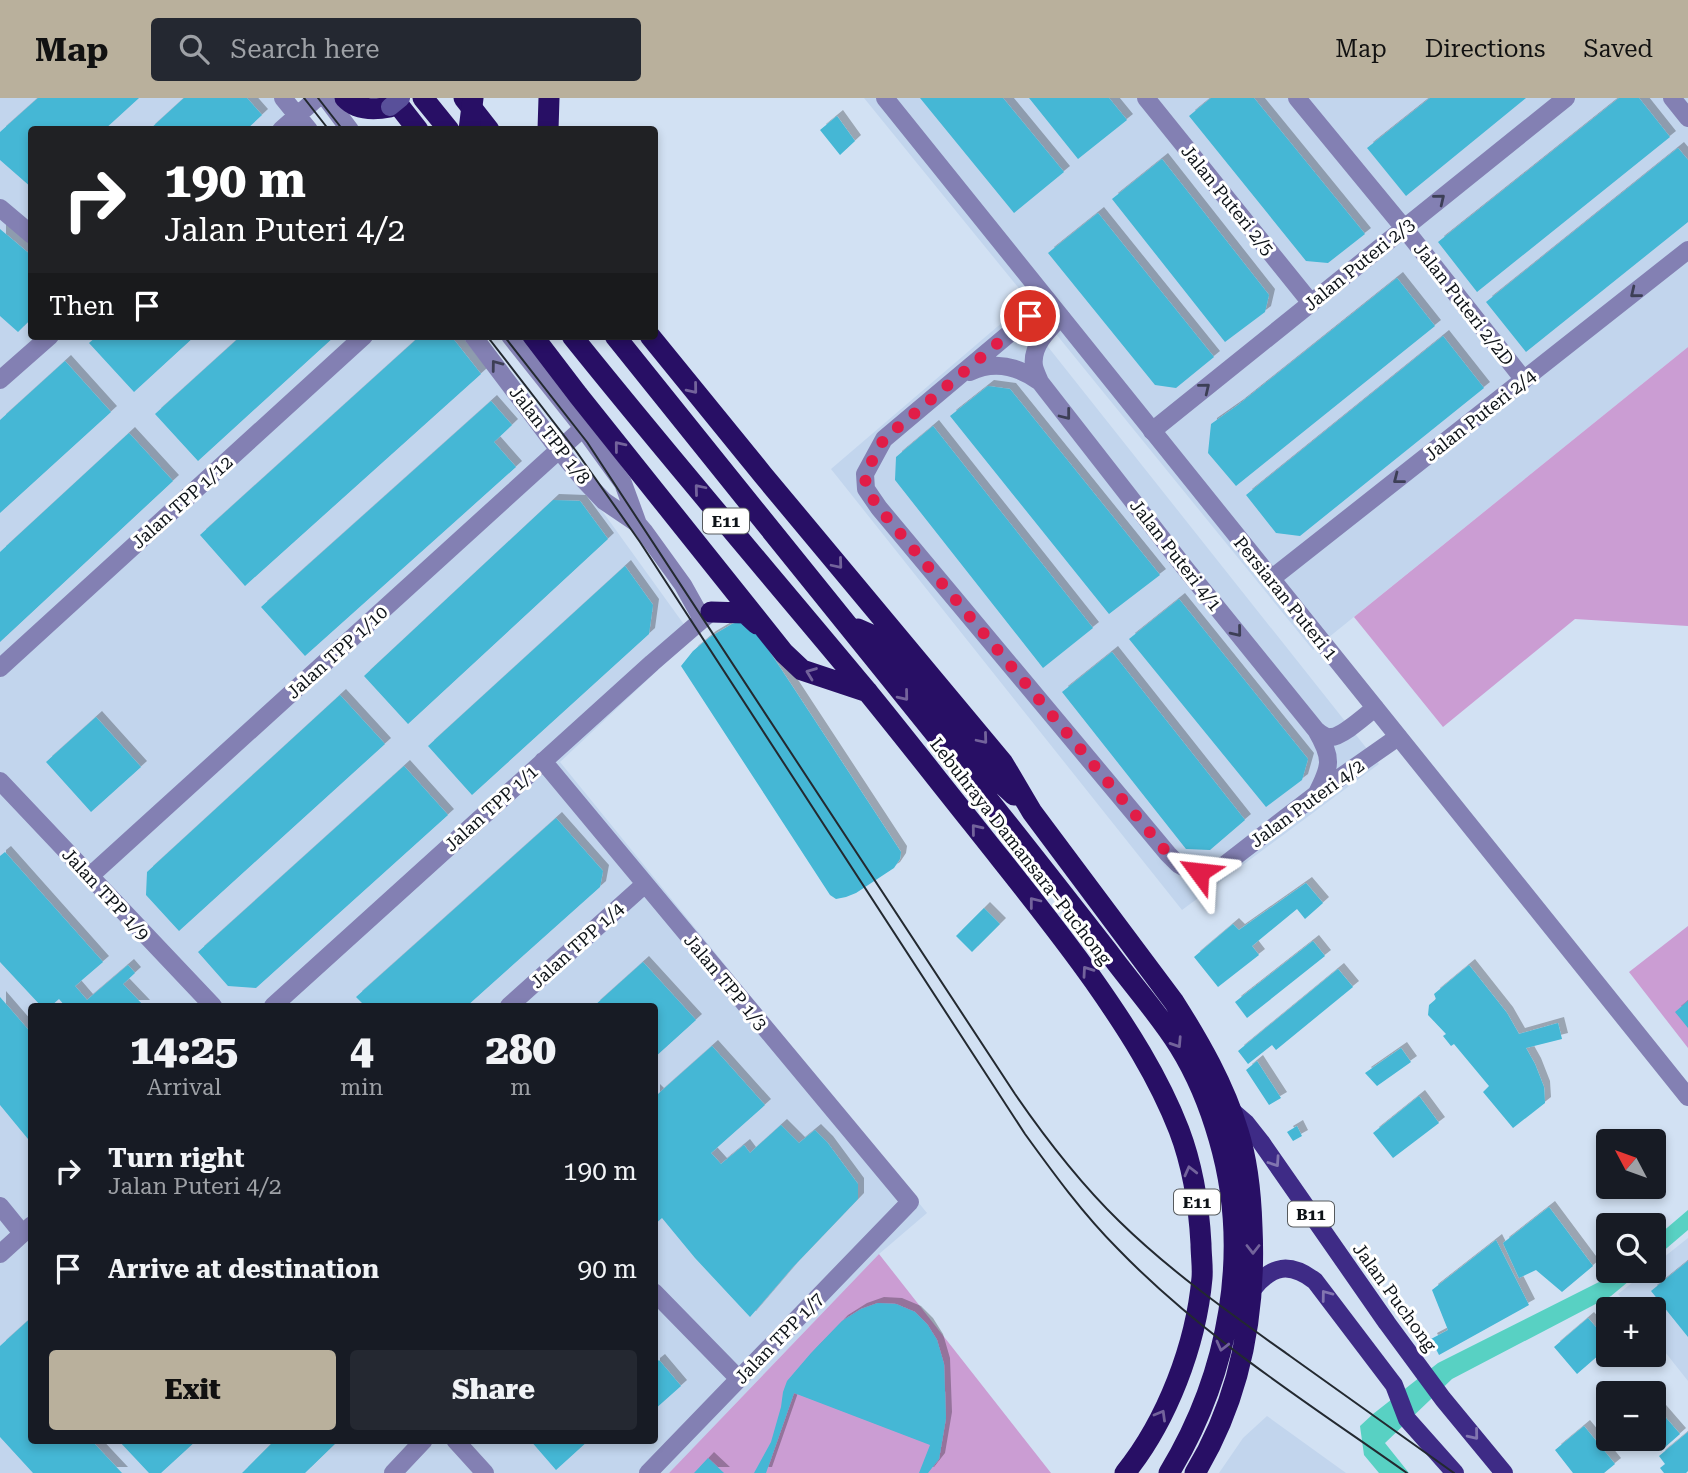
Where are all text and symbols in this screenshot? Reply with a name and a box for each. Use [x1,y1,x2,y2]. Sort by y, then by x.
search box [151,18,641,81]
text: Map [35,30,109,69]
icon: search [175,30,213,68]
text: Search here [231,34,380,64]
text: Map [1335,35,1387,63]
text: Directions [1425,35,1545,63]
text: Saved [1583,35,1653,63]
street label: Jalan Puteri 2/5 [1177,141,1279,259]
text: 190 m [164,152,306,209]
icon: right [49,154,140,245]
one-way arrow [1432,195,1444,208]
text: Jalan Puteri 4/2 [164,211,405,249]
street label: Jalan Puteri 2/3 [1300,213,1418,315]
street label: Jalan Puteri 2/2D [1410,239,1518,370]
one-way arrow [1630,285,1643,297]
pin [1000,286,1060,346]
icon: arrive [128,287,166,325]
text: Then [49,291,114,321]
icon: arrive [1011,297,1049,335]
one-way arrow [491,360,504,373]
street label: Jalan Puteri 2/4 [1420,365,1540,465]
one-way arrow [685,381,698,393]
street label: Jalan TPP 1/8 [505,382,595,488]
one-way arrow [1197,384,1210,396]
one-way arrow [1057,407,1070,420]
one-way arrow [614,441,627,453]
street label: Jalan TPP 1/12 [127,451,237,553]
one-way arrow [1394,471,1406,484]
one-way arrow [695,484,707,497]
street label: Jalan Puteri 4/1 [1126,495,1226,615]
road number: E11 [703,508,749,534]
street label: Persiaran Puteri 1 [1230,532,1342,664]
one-way arrow [830,556,842,569]
street label: Jalan TPP 1/10 [282,601,392,703]
one-way arrow [1228,625,1241,637]
one-way arrow [806,667,818,681]
one-way arrow [896,688,909,700]
one-way arrow [975,732,988,744]
street label: Lebuhraya Damansara–Puchong [926,734,1116,969]
street label: Jalan Puteri 4/2 [1246,755,1368,851]
street label: Jalan TPP 1/1 [440,761,542,855]
one-way arrow [972,824,985,836]
position arrow [1162,835,1236,909]
street label: Jalan TPP 1/9 [58,844,154,944]
one-way arrow [1030,897,1043,910]
street label: Jalan TPP 1/4 [526,898,628,992]
street label: Jalan TPP 1/3 [680,930,772,1034]
one-way arrow [1082,966,1095,979]
text: 14:25 [130,1025,238,1074]
text: 4 [350,1025,374,1074]
text: 280 [485,1025,556,1074]
one-way arrow [1168,1036,1181,1049]
text: Arrival [147,1074,221,1101]
text: min [340,1074,383,1101]
text: m [510,1074,531,1101]
north arrow [1596,1129,1666,1199]
map controls [1596,1129,1666,1451]
text: Turn right [108,1143,244,1173]
icon: right [49,1152,87,1190]
one-way arrow [1266,1154,1279,1167]
text: 190 m [563,1156,637,1186]
one-way arrow [1184,1165,1198,1177]
text: Jalan Puteri 4/2 [108,1173,282,1200]
road number: E11 [1174,1190,1220,1214]
road number: B11 [1288,1202,1334,1226]
button: search [1596,1213,1666,1283]
street label: Jalan Puchong [1349,1239,1442,1356]
one-way arrow [1245,1244,1261,1255]
icon: arrive [49,1250,87,1288]
text: Arrive at destination [108,1254,379,1284]
text: 90 m [578,1254,637,1284]
street label: Jalan TPP 1/7 [730,1288,828,1388]
one-way arrow [1322,1290,1334,1303]
button: + [1596,1297,1666,1367]
one-way arrow [1216,1340,1230,1352]
button: Exit [49,1350,336,1430]
button: Share [350,1350,637,1430]
button: − [1596,1381,1666,1451]
one-way arrow [1153,1410,1166,1423]
one-way arrow [1466,1427,1478,1440]

